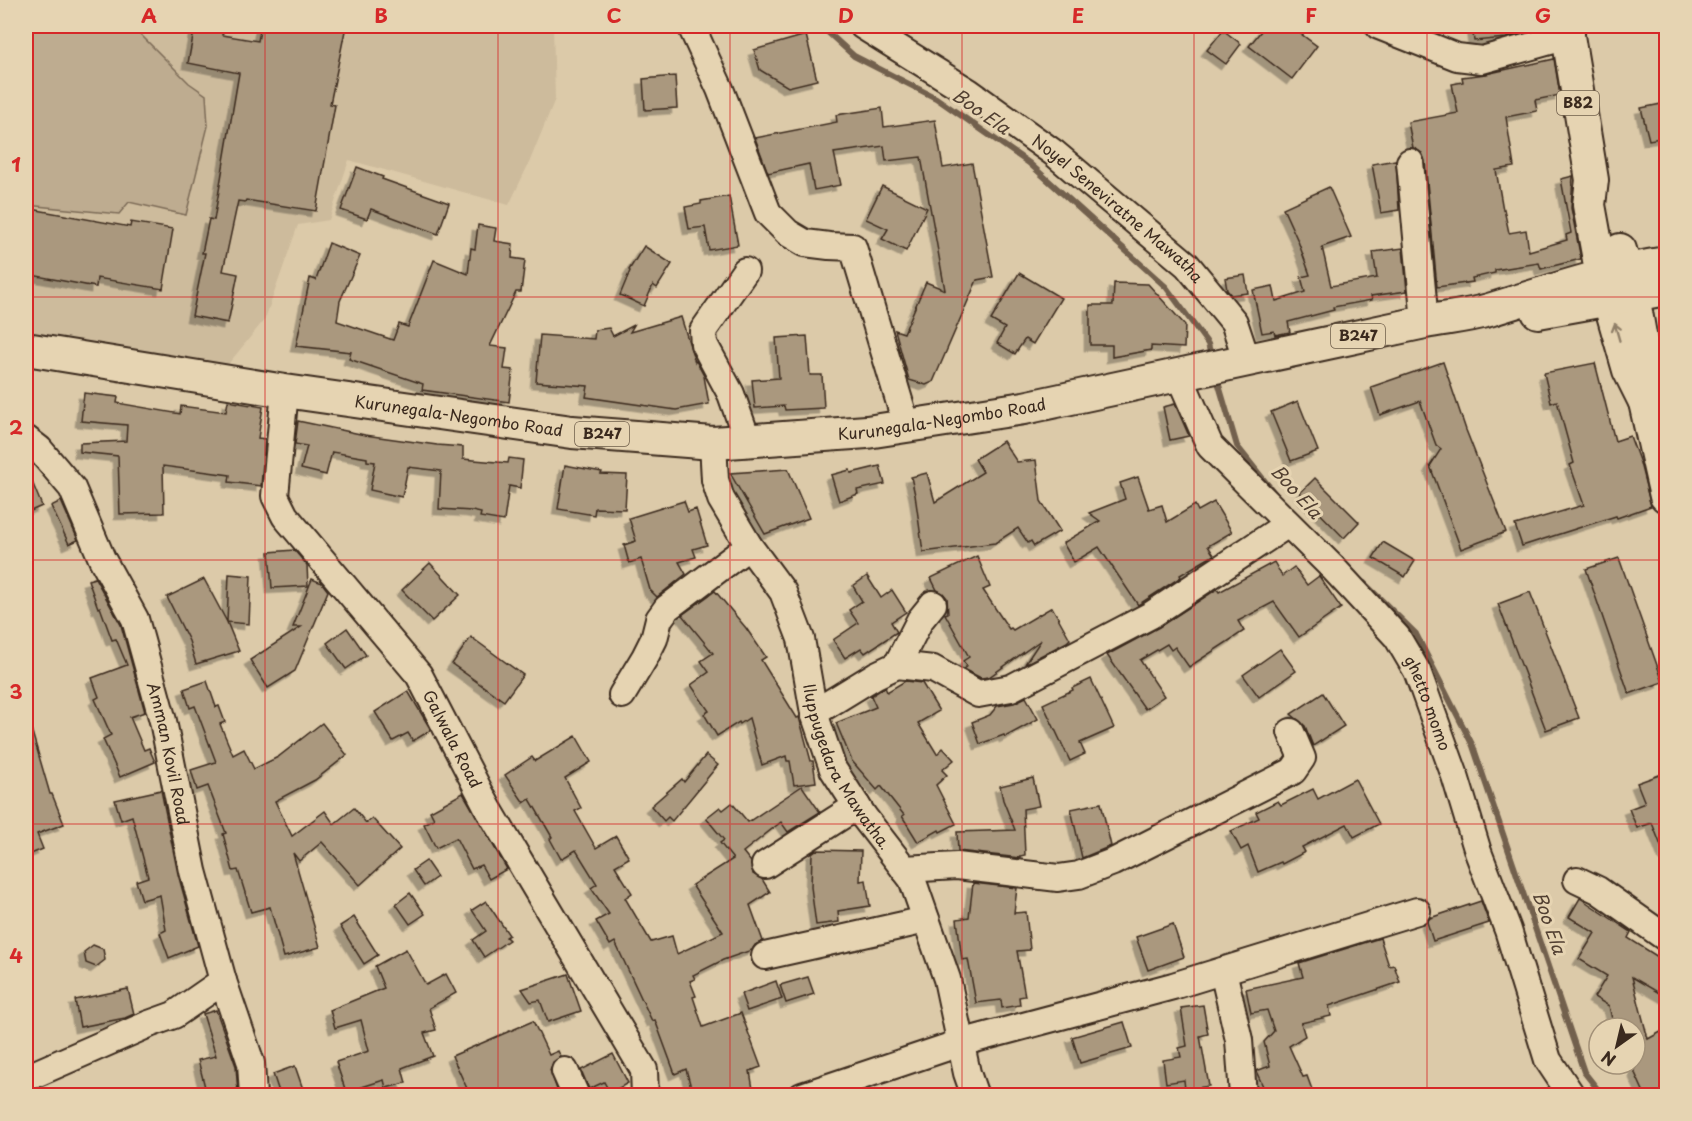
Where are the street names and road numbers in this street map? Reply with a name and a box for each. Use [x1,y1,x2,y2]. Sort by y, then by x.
road number: B82 [1557,91,1599,115]
street label: Noyel Seneviratne Mawatha [1027,128,1210,287]
road number: B247 [1331,324,1385,348]
street label: Kurunegala-Negombo Road [353,388,565,442]
street label: Kurunegala-Negombo Road [837,391,1048,445]
road number: B247 [575,422,629,446]
street label: ghetto momo [1399,650,1458,754]
street label: Amman Kovil Road [142,679,197,827]
street label: Iluppugedara Mawatha. [798,682,898,854]
street label: Galwala Road [418,685,489,792]

